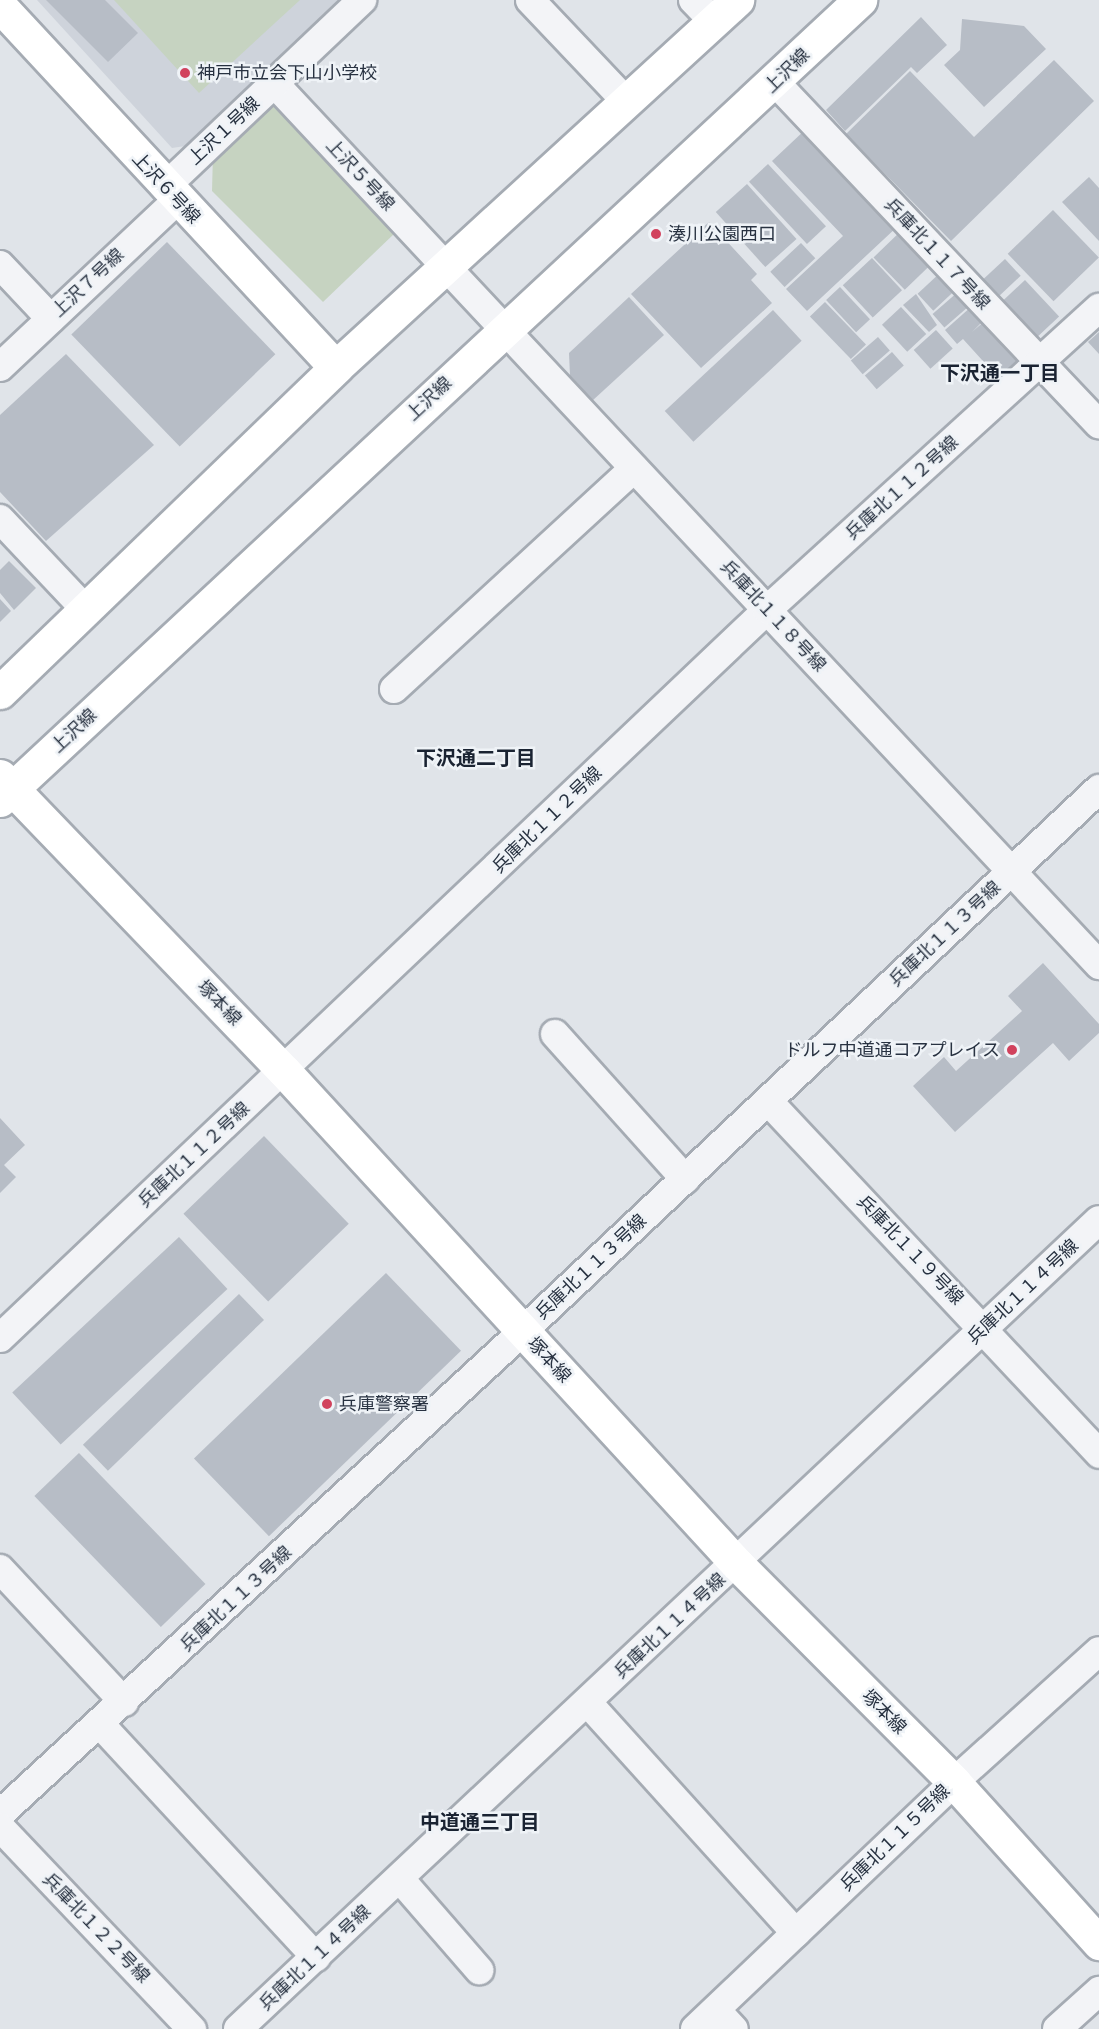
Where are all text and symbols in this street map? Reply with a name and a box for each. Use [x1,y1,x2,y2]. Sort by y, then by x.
street label: 上沢線 [760,44,814,98]
place label: 神戸市立会下山小学校 [197,62,377,84]
marker: 神戸市立会下山小学校 [178,66,192,80]
street label: 上沢１号線 [184,92,264,170]
street label: 上沢５号線 [321,135,399,215]
street label: 上沢６号線 [127,148,205,228]
street label: 兵庫北１１７号線 [880,194,994,314]
place label: 湊川公園西口 [668,223,776,245]
marker: 湊川公園西口 [649,227,663,241]
street label: 上沢７号線 [48,244,128,322]
district label: 下沢通一丁目 [940,361,1060,385]
street label: 上沢線 [402,373,456,425]
street label: 兵庫北１１２号線 [841,432,963,544]
street label: 兵庫北１１８号線 [716,556,830,676]
street label: 上沢線 [47,705,101,757]
district label: 下沢通二丁目 [416,746,536,770]
street label: 兵庫北１１２号線 [488,762,606,878]
street label: 兵庫北１１３号線 [885,877,1005,991]
street label: 塚本線 [192,976,246,1030]
place label: ドルフ中道通コアプレイス [784,1039,1000,1061]
marker: ドルフ中道通コアプレイス [1005,1043,1019,1057]
street label: 兵庫北１１２号線 [134,1098,254,1212]
street label: 兵庫北１１９号線 [852,1191,968,1309]
street label: 兵庫北１１３号線 [531,1210,651,1324]
street label: 兵庫北１１４号線 [963,1235,1083,1349]
street label: 塚本線 [523,1333,575,1387]
place label: 兵庫警察署 [339,1393,429,1415]
marker: 兵庫警察署 [320,1397,334,1411]
street label: 兵庫北１１３号線 [176,1542,296,1656]
street label: 兵庫北１１４号線 [610,1569,730,1683]
street label: 塚本線 [857,1685,911,1739]
street label: 兵庫北１１５号線 [836,1780,954,1896]
district label: 中道通三丁目 [420,1810,540,1834]
street label: 兵庫北１２２号線 [38,1869,154,1987]
street label: 兵庫北１１４号線 [255,1901,375,2015]

